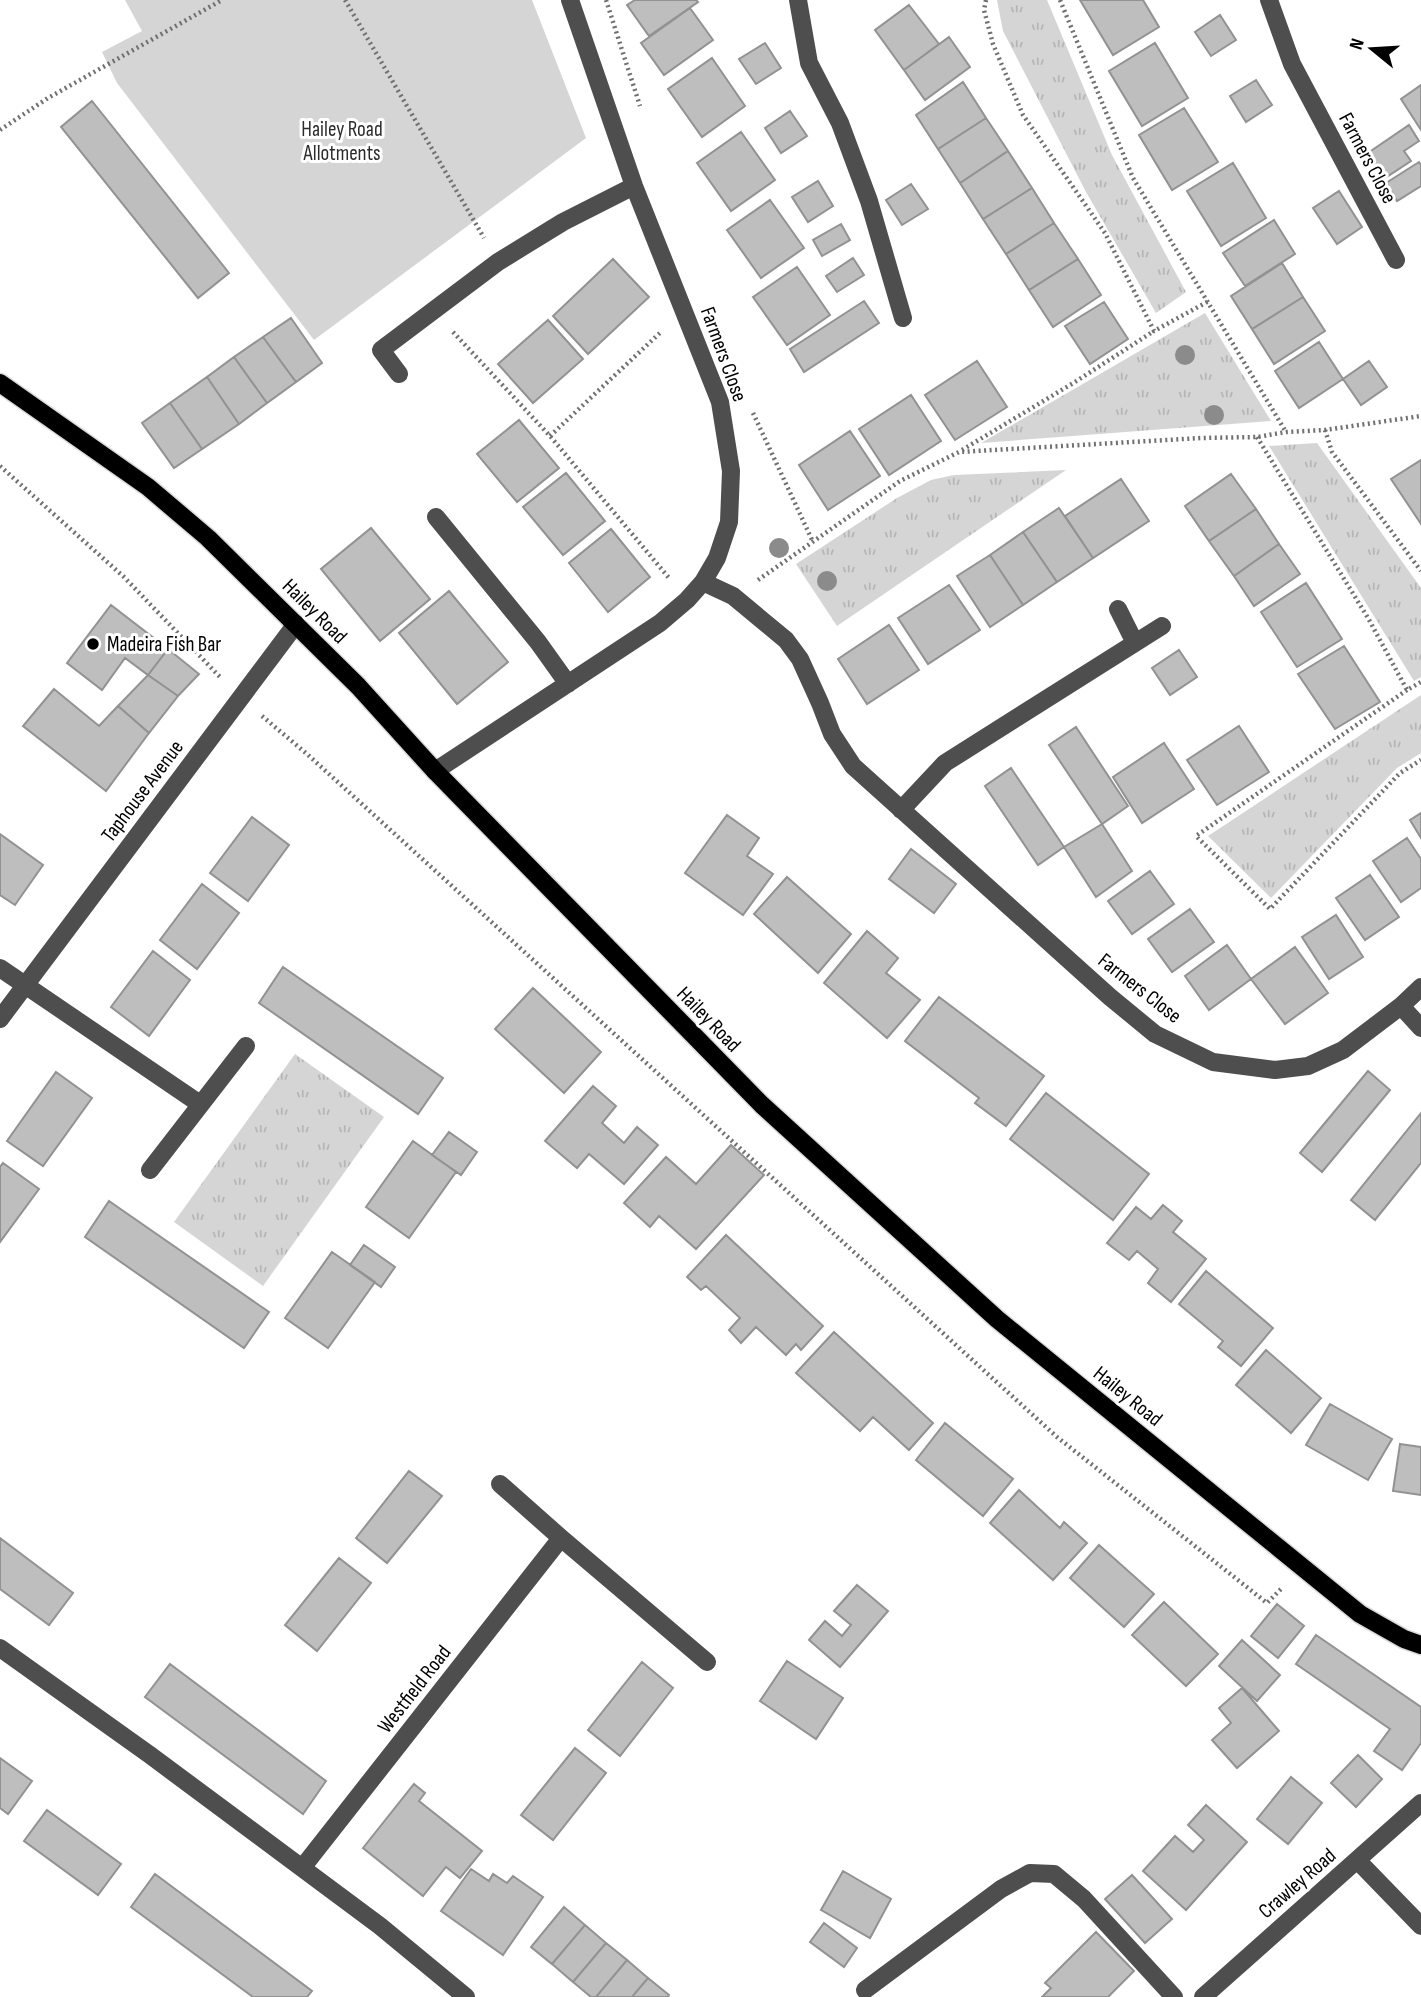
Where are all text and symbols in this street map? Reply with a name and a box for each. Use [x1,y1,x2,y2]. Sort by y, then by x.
north arrow [1337,14,1407,84]
text: N [1345,36,1370,53]
street label: Farmers Close [1333,109,1402,208]
park label: Hailey Road Allotments [301,117,383,166]
street label: Farmers Close [695,303,752,405]
street label: Hailey Road [277,574,352,649]
place label: Madeira Fish Bar [107,632,221,657]
marker: Madeira Fish Bar [85,636,101,652]
street label: Taphouse Avenue [96,735,189,847]
street label: Farmers Close [1093,948,1186,1029]
street label: Hailey Road [671,981,746,1057]
street label: Hailey Road [1088,1361,1167,1432]
street label: Westfield Road [372,1641,456,1738]
street label: Crawley Road [1254,1843,1341,1924]

